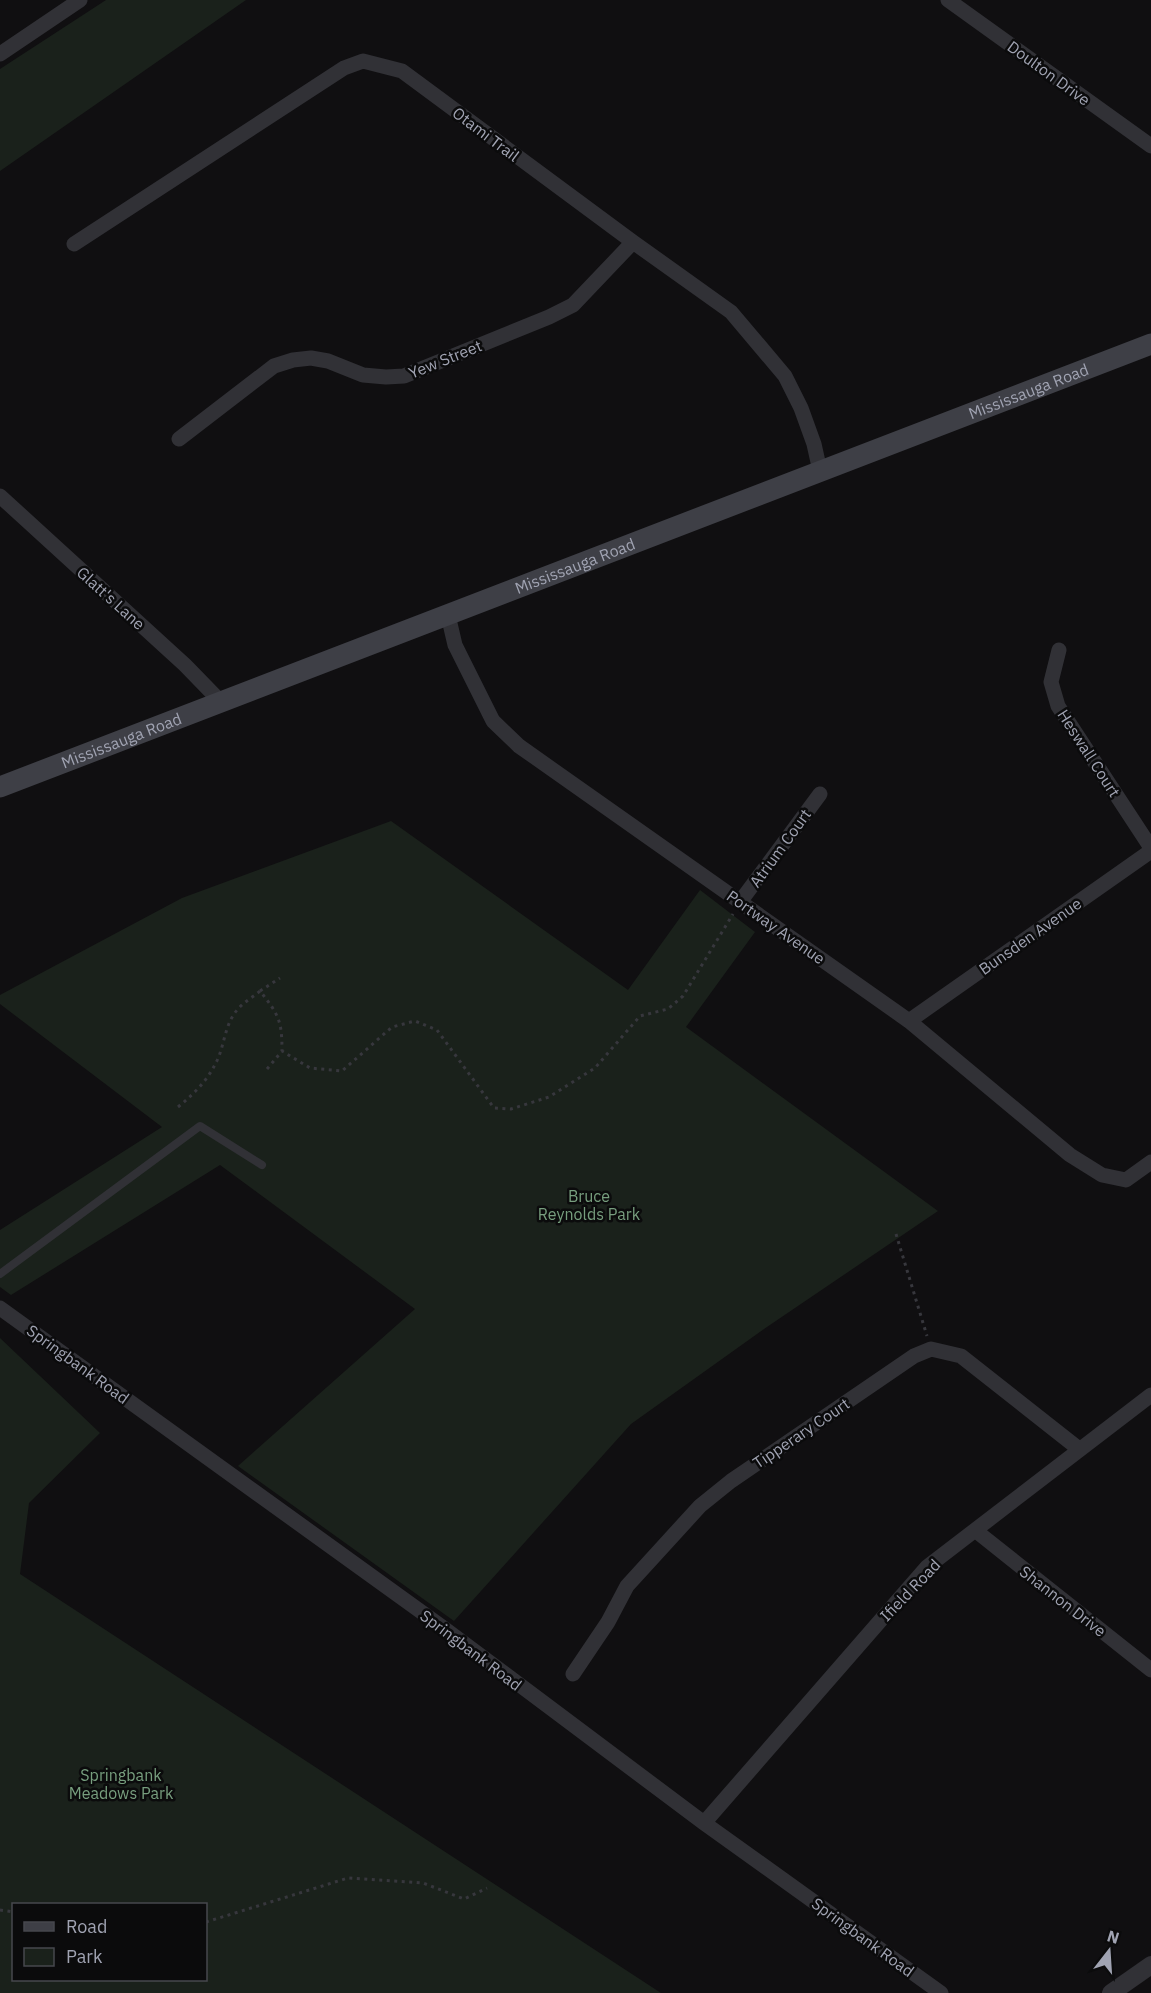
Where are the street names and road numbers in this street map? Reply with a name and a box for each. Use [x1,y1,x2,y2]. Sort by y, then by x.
street label: Doulton Drive [1004,36,1095,110]
street label: Otami Trail [449,102,523,166]
street label: Yew Street [405,335,485,383]
street label: Mississauga Road [965,359,1091,423]
street label: Mississauga Road [512,534,638,598]
street label: Glatt's Lane [73,562,149,634]
street label: Heswall Court [1053,705,1125,801]
street label: Mississauga Road [58,708,184,772]
street label: Atrium Court [745,805,815,891]
street label: Portway Avenue [723,886,829,968]
street label: Bunsden Avenue [975,893,1085,979]
street label: Springbank Road [23,1320,133,1408]
street label: Tipperary Court [749,1393,853,1473]
street label: Ifield Road [876,1555,944,1625]
street label: Shannon Drive [1016,1561,1110,1641]
street label: Springbank Road [416,1605,526,1695]
street label: Springbank Road [808,1893,918,1981]

